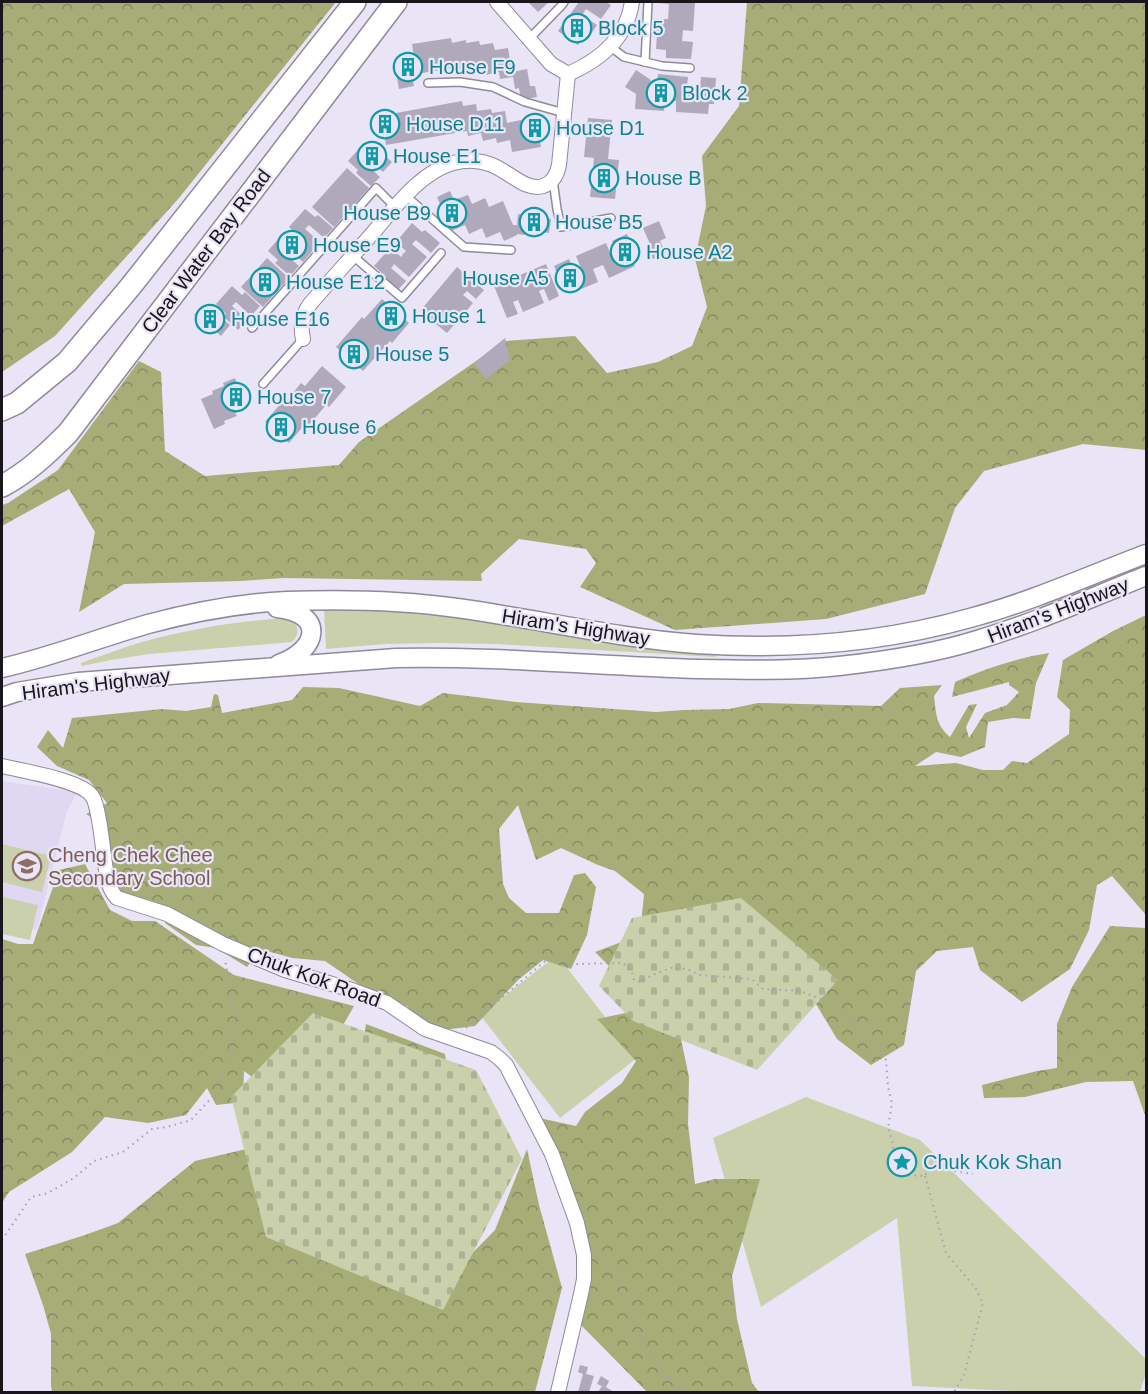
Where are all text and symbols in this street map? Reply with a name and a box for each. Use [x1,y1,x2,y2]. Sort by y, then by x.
building icon: Block 5 [561,12,593,44]
place label: Block 5 [598,17,664,39]
building icon: House F9 [392,51,424,83]
place label: House F9 [429,56,516,78]
building icon: Block 2 [645,77,677,109]
place label: Block 2 [682,82,748,104]
building icon: House D11 [369,108,401,140]
building icon: House D1 [519,112,551,144]
place label: House D11 [406,113,505,135]
place label: House D1 [556,117,645,139]
building icon: House E1 [356,140,388,172]
place label: House E1 [393,145,481,167]
building icon: House B [588,162,620,194]
street label: Clear Water Bay Road [137,165,275,337]
place label: House B [625,167,702,189]
building icon: House B9 [436,197,468,229]
place label: House B9 [343,202,431,224]
building icon: House B5 [518,206,550,238]
place label: House B5 [555,211,643,233]
building icon: House E9 [276,229,308,261]
place label: House E9 [313,234,401,256]
building icon: House A2 [609,236,641,268]
place label: House A2 [646,241,733,263]
building icon: House A5 [554,262,586,294]
building icon: House E12 [249,266,281,298]
place label: House A5 [462,267,549,289]
place label: House E12 [286,271,385,293]
building icon: House 1 [375,300,407,332]
building icon: House E16 [194,303,226,335]
place label: House 1 [412,305,487,327]
place label: House E16 [231,308,330,330]
building icon: House 5 [338,338,370,370]
place label: House 5 [375,343,450,365]
building icon: House 7 [220,381,252,413]
place label: House 7 [257,386,332,408]
building icon: House 6 [265,411,297,443]
place label: House 6 [302,416,377,438]
street label: Hiram's Highway [984,573,1132,647]
street label: Hiram's Highway [500,604,652,650]
street label: Hiram's Highway [21,664,171,704]
place label: Cheng Chek Chee Secondary School [48,844,213,889]
school or university icon: Cheng Chek Chee Secondary School [11,850,43,882]
street label: Chuk Kok Road [244,943,384,1011]
place icon: Chuk Kok Shan [886,1146,918,1178]
place label: Chuk Kok Shan [923,1151,1062,1173]

